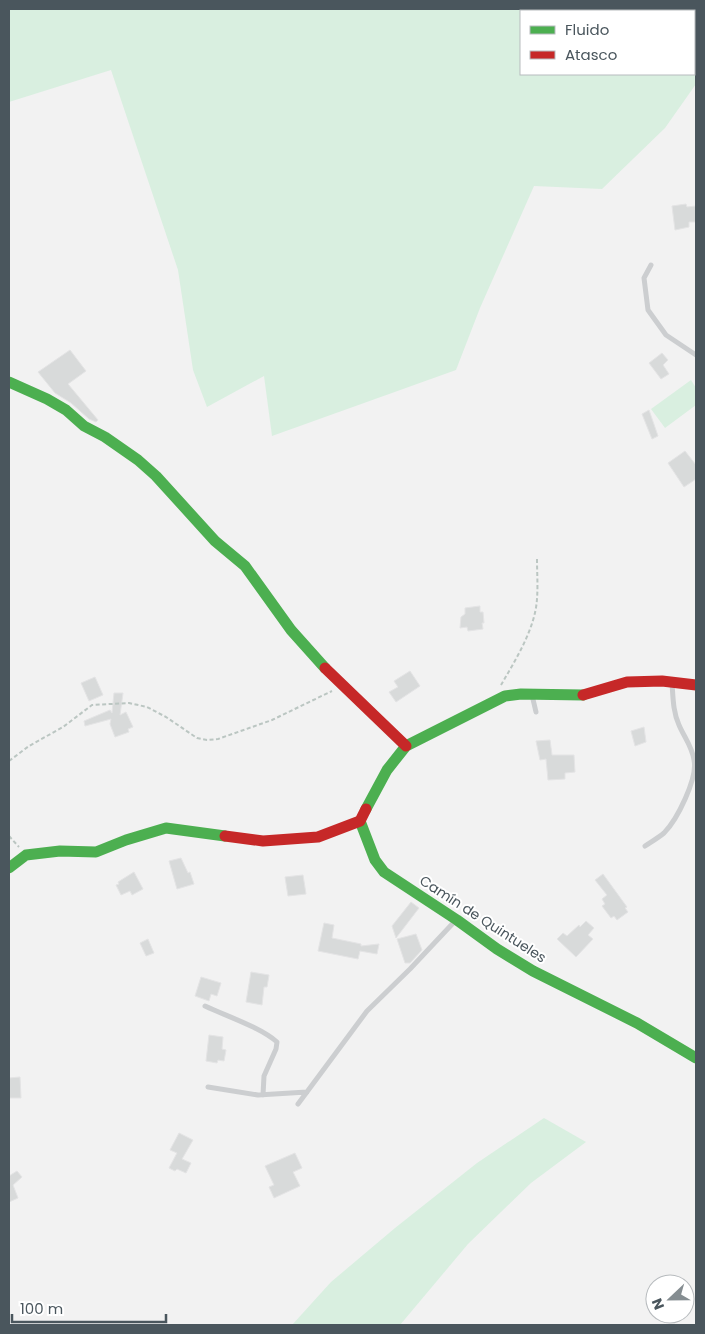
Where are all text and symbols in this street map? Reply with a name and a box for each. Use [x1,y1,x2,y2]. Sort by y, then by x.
legend [520,10,695,75]
text: Fluido [565,19,609,40]
text: Atasco [565,44,617,65]
street label: Camín de Quintueles [416,871,550,967]
north arrow [645,1274,695,1324]
scale bar [12,1292,166,1324]
text: N [647,1295,669,1312]
text: 100 m [20,1298,63,1319]

